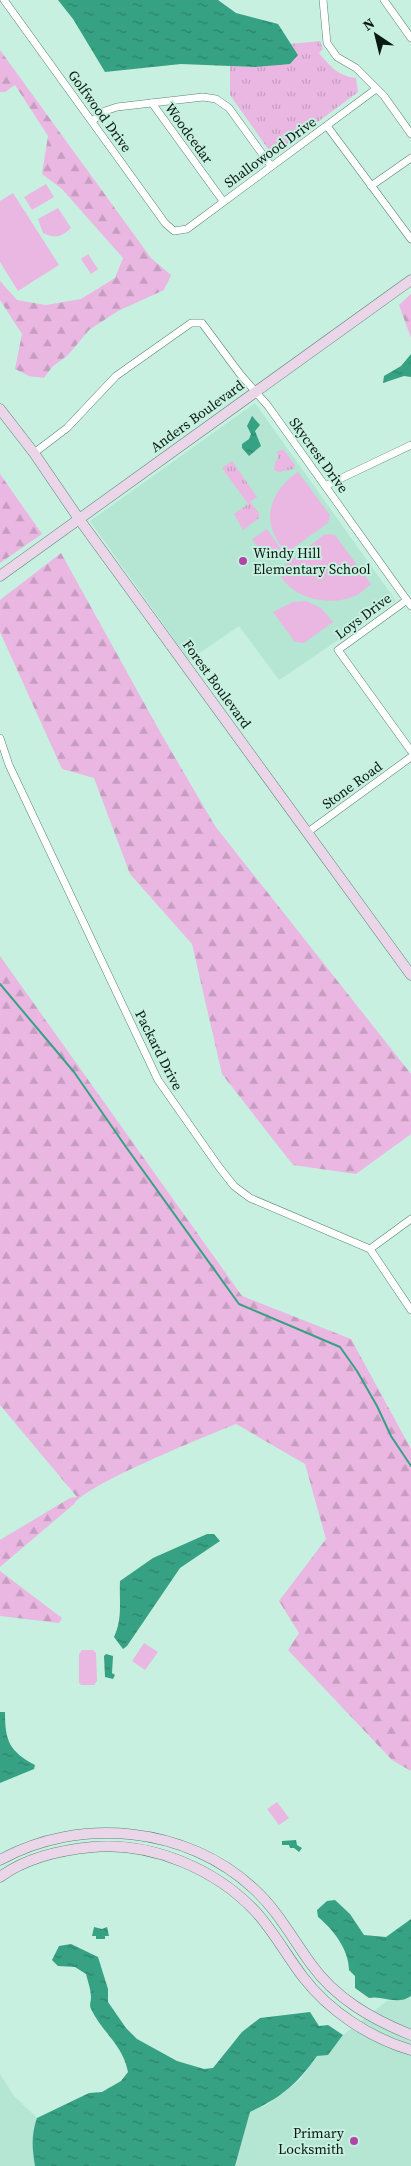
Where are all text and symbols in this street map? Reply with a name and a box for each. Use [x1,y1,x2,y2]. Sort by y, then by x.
north arrow [351,10,401,60]
text: N [359,13,378,35]
street label: Golfwood Drive [63,66,137,156]
street label: Woodcedar [160,99,218,167]
street label: Shallowood Drive [220,112,320,192]
street label: Anders Boulevard [146,375,248,457]
street label: Skycrest Drive [285,413,353,497]
place label: Windy Hill Elementary School [253,543,371,579]
marker: Windy Hill Elementary School [237,555,249,567]
street label: Loys Drive [331,588,395,644]
street label: Forest Boulevard [178,636,256,733]
street label: Stone Road [318,756,386,814]
street label: Packard Drive [130,1006,188,1094]
place label: Primary Locksmith [278,2123,345,2159]
marker: Primary Locksmith [348,2135,360,2147]

